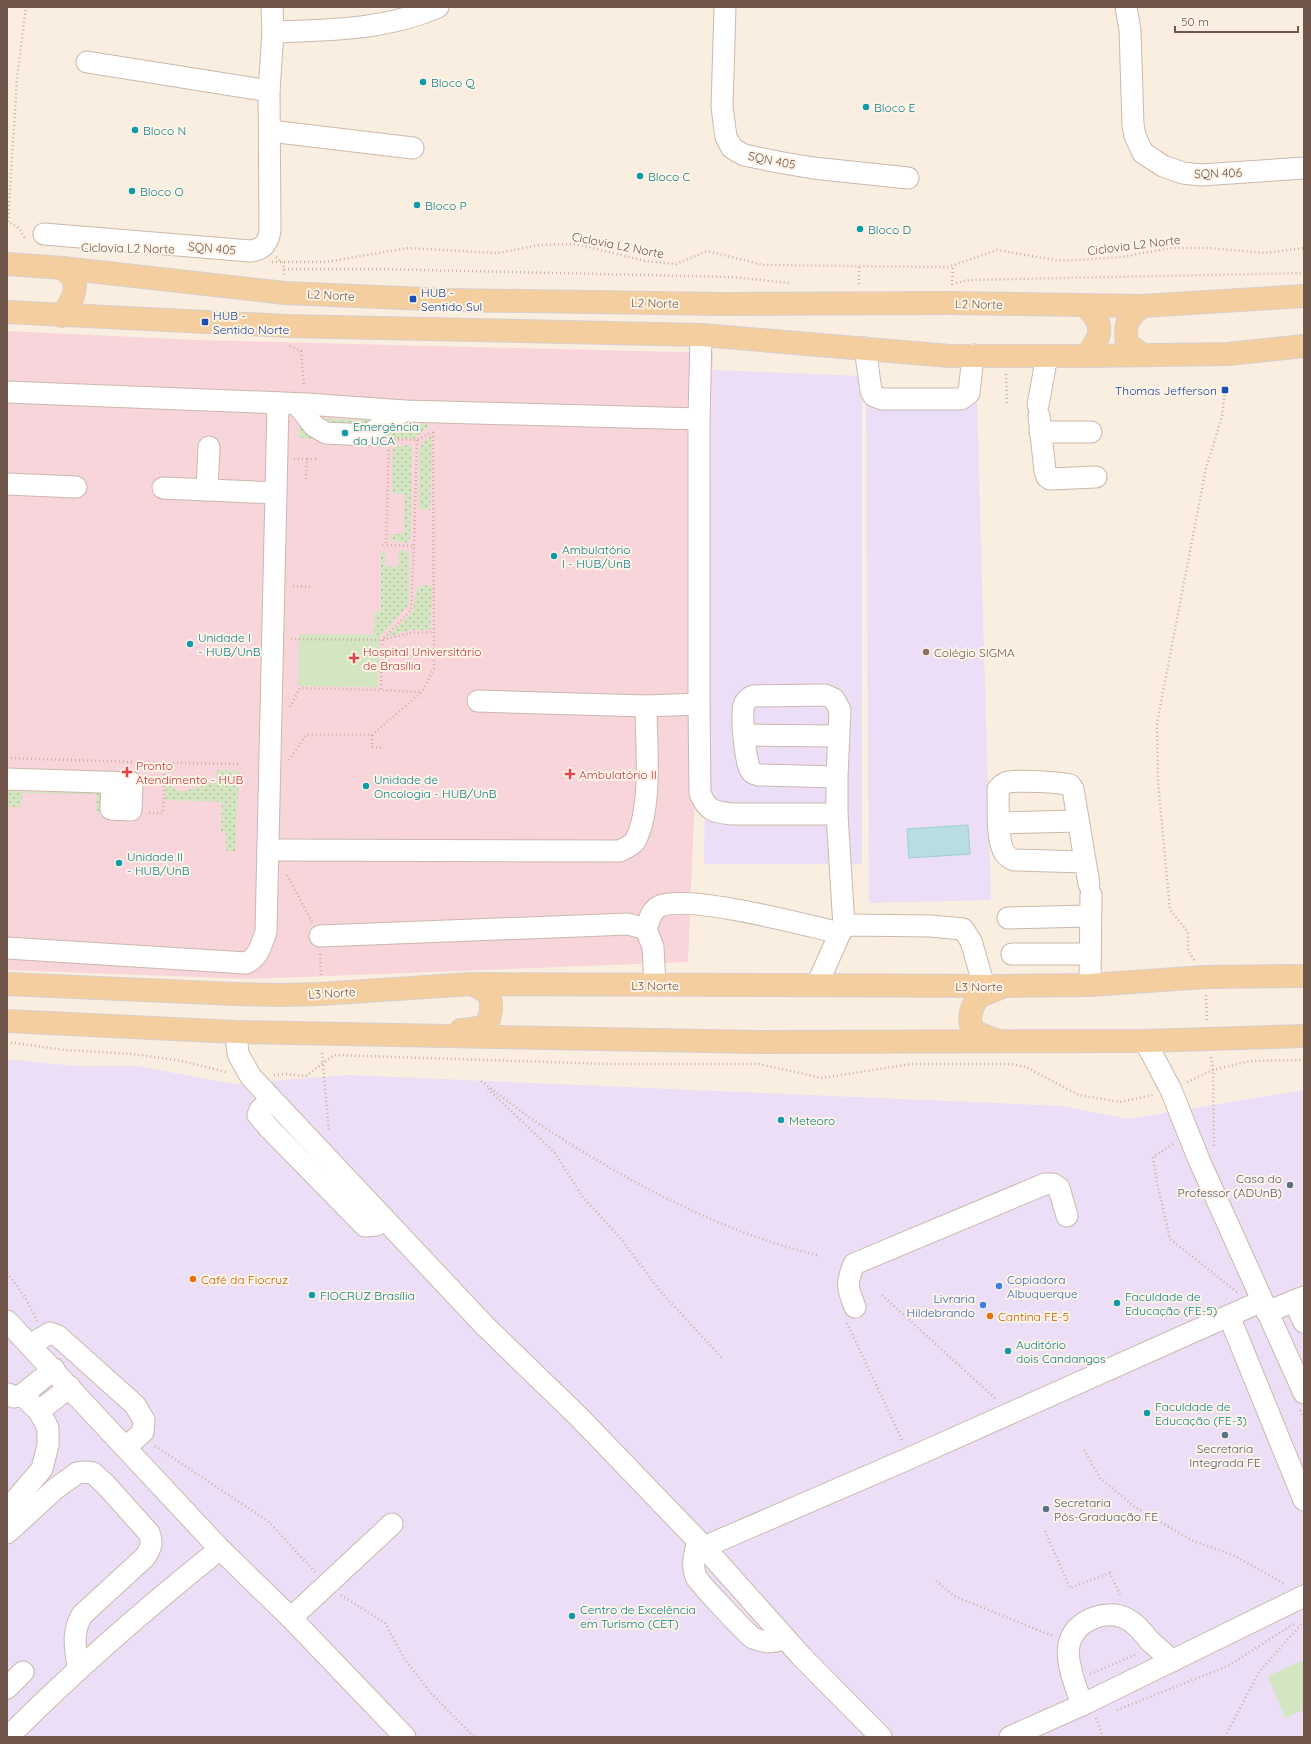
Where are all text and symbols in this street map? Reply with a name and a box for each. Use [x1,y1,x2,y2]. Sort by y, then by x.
scale bar [1175,8,1298,34]
text: 50 m [1181,14,1209,29]
place label: Bloco Q [431,75,475,90]
marker: Bloco Q [418,77,428,87]
place label: Bloco E [874,100,915,115]
marker: Bloco E [861,102,871,112]
place label: Bloco N [143,123,186,138]
marker: Bloco N [130,125,140,135]
street label: SQN 405 [747,148,797,172]
street label: SQN 406 [1194,165,1243,181]
place label: Bloco C [648,169,690,184]
marker: Bloco C [635,171,645,181]
place label: Bloco O [140,184,184,199]
marker: Bloco O [127,186,137,196]
place label: Bloco P [425,198,467,213]
marker: Bloco P [412,200,422,210]
place label: Bloco D [868,222,911,237]
marker: Bloco D [855,224,865,234]
street label: Ciclovia L2 Norte [571,229,666,261]
street label: Ciclovia L2 Norte [1087,232,1182,258]
street label: SQN 405 [187,238,237,258]
street label: Ciclovia L2 Norte [81,240,175,256]
place label: HUB - Sentido Sul [421,285,482,314]
street label: L2 Norte [307,286,355,304]
marker: HUB - Sentido Sul [408,294,418,304]
street label: L2 Norte [631,295,679,311]
street label: L2 Norte [955,296,1003,312]
place label: HUB - Sentido Norte [213,308,290,337]
marker: HUB - Sentido Norte [200,317,210,327]
place label: Thomas Jefferson [1115,383,1217,398]
marker: Thomas Jefferson [1220,385,1230,395]
place label: Emergência da UCA [353,419,419,448]
marker: Emergência da UCA [340,428,350,438]
place label: Ambulatório I - HUB/UnB [562,542,631,571]
marker: Ambulatório I - HUB/UnB [549,551,559,561]
place label: Unidade I - HUB/UnB [198,630,261,659]
marker: Unidade I - HUB/UnB [185,639,195,649]
place label: Hospital Universitário de Brasília [363,644,481,673]
place label: Colégio SIGMA [934,645,1015,660]
marker: Colégio SIGMA [921,647,931,657]
marker: Hospital Universitário de Brasília [348,652,360,664]
place label: Pronto Atendimento - HUB [136,758,244,787]
marker: Pronto Atendimento - HUB [121,766,133,778]
place label: Ambulatório II [579,767,657,782]
marker: Ambulatório II [564,768,576,780]
place label: Unidade de Oncologia - HUB/UnB [374,772,497,801]
marker: Unidade de Oncologia - HUB/UnB [361,781,371,791]
place label: Unidade II - HUB/UnB [127,849,190,878]
marker: Unidade II - HUB/UnB [114,858,124,868]
street label: L3 Norte [631,978,679,993]
street label: L3 Norte [955,979,1003,994]
street label: L3 Norte [308,984,356,1002]
place label: Meteoro [789,1113,835,1128]
marker: Meteoro [776,1115,786,1125]
place label: Casa do Professor (ADUnB) [1178,1171,1282,1200]
marker: Casa do Professor (ADUnB) [1285,1180,1295,1190]
place label: Café da Fiocruz [201,1272,288,1287]
place label: Copiadora Albuquerque [1007,1272,1078,1301]
marker: Café da Fiocruz [188,1274,198,1284]
marker: Copiadora Albuquerque [994,1281,1004,1291]
place label: FIOCRUZ Brasília [320,1288,415,1303]
place label: Faculdade de Educação (FE-5) [1125,1289,1217,1318]
marker: FIOCRUZ Brasília [307,1290,317,1300]
place label: Livraria Hildebrando [907,1291,975,1320]
marker: Faculdade de Educação (FE-5) [1112,1298,1122,1308]
marker: Livraria Hildebrando [978,1300,988,1310]
place label: Cantina FE-5 [998,1309,1069,1324]
marker: Cantina FE-5 [985,1311,995,1321]
place label: Auditório dois Candangos [1016,1337,1106,1366]
marker: Auditório dois Candangos [1003,1346,1013,1356]
place label: Faculdade de Educação (FE-3) [1155,1399,1247,1428]
marker: Faculdade de Educação (FE-3) [1142,1408,1152,1418]
marker: Secretaria Integrada FE [1220,1430,1230,1440]
place label: Secretaria Integrada FE [1189,1441,1261,1470]
place label: Secretaria Pós-Graduação FE [1054,1495,1158,1524]
marker: Secretaria Pós-Graduação FE [1041,1504,1051,1514]
place label: Centro de Excelência em Turismo (CET) [580,1602,696,1631]
marker: Centro de Excelência em Turismo (CET) [567,1611,577,1621]

